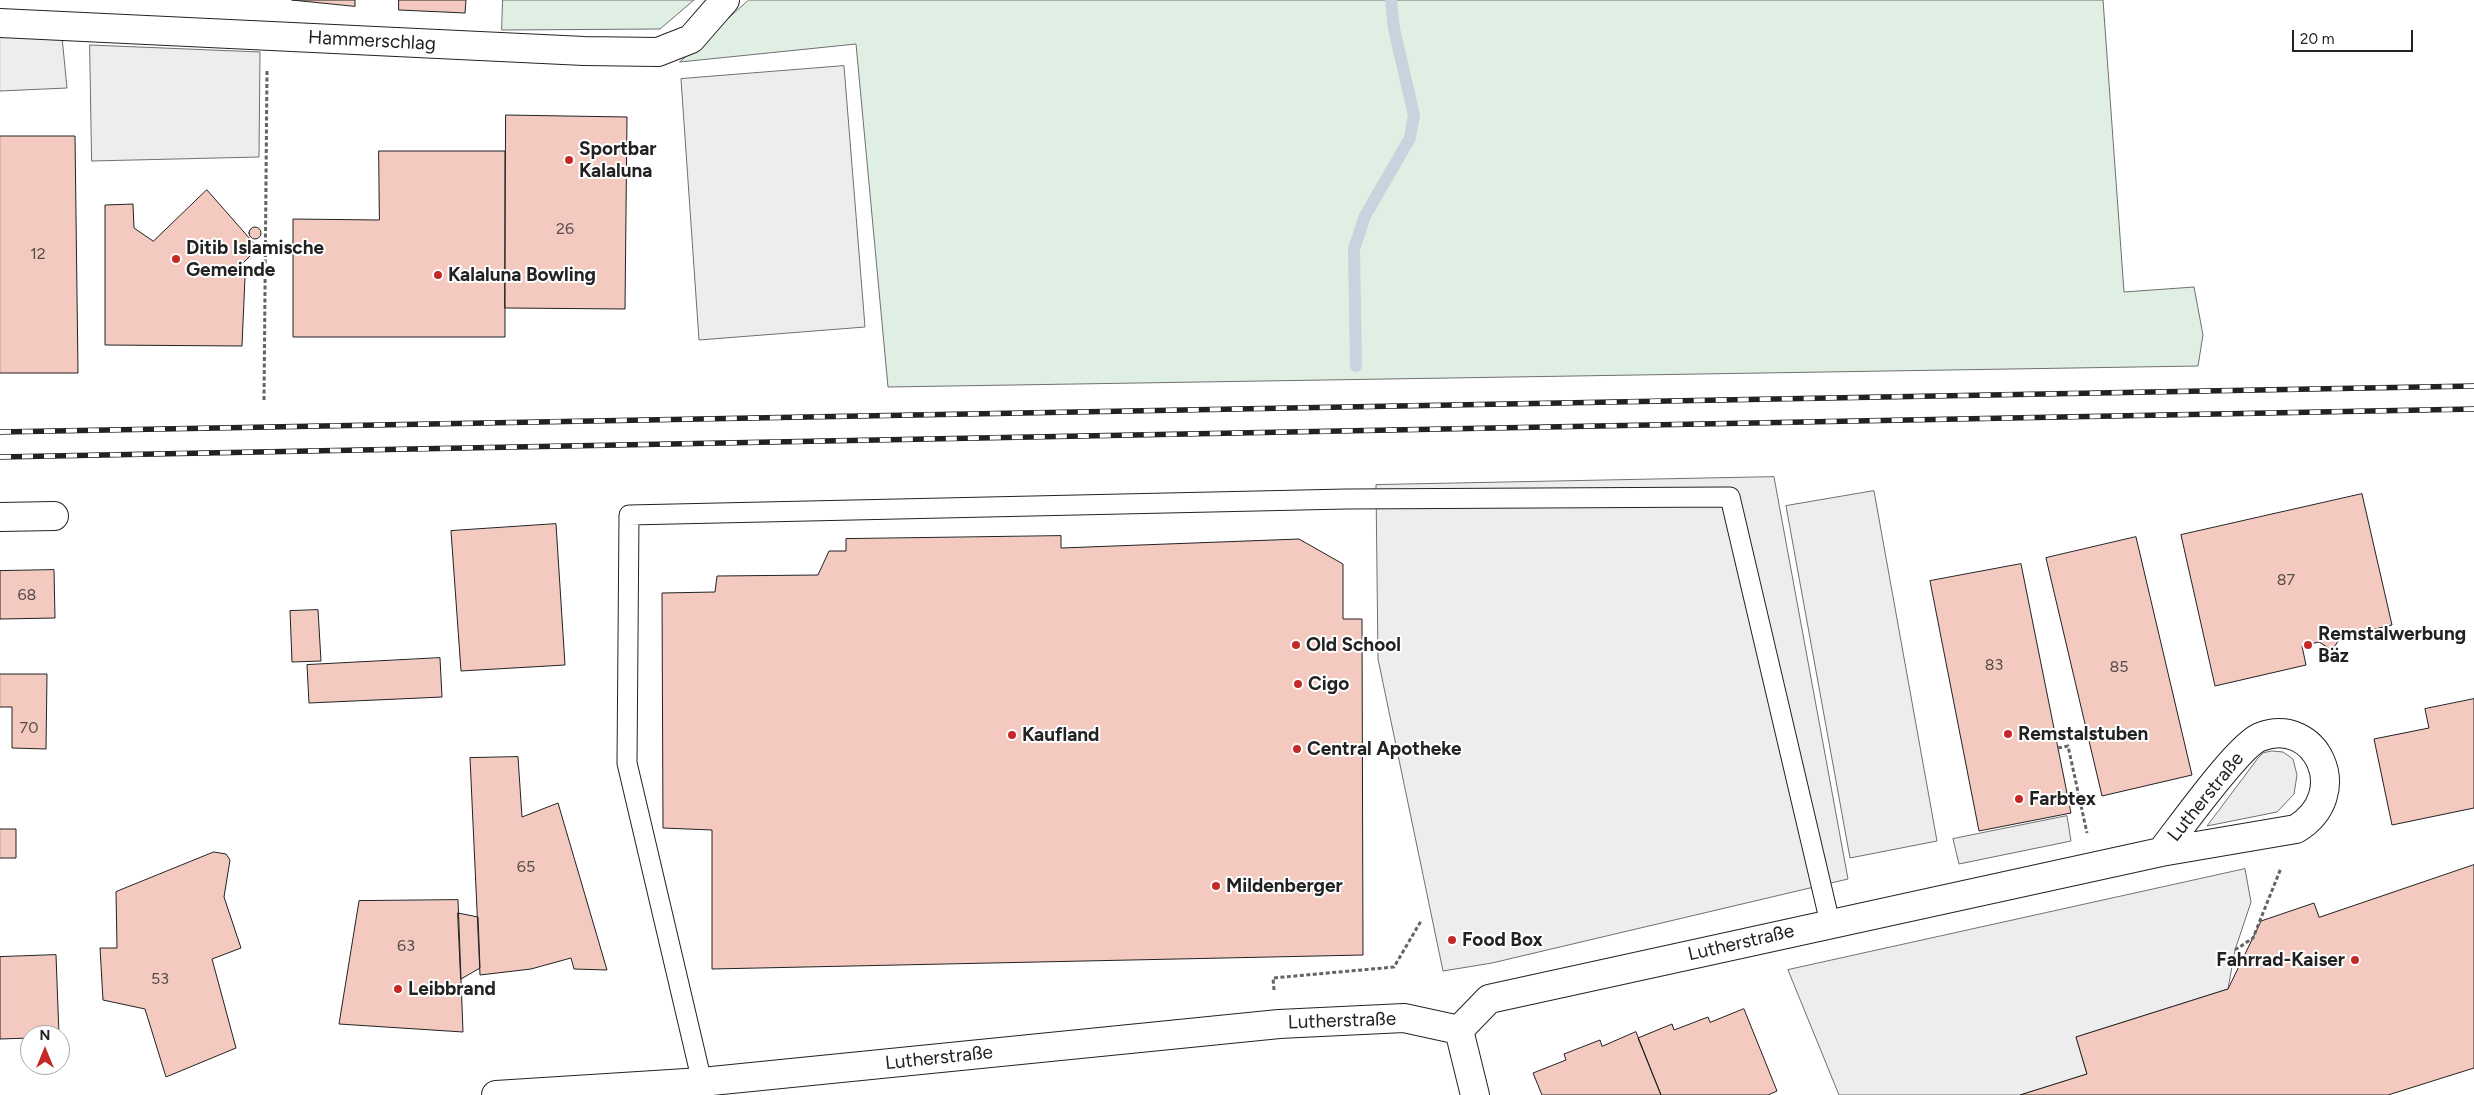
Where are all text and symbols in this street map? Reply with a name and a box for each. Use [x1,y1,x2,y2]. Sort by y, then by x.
scale bar [2294,20,2415,52]
street label: Hammerschlag [308,26,436,56]
text: 20 m [2300,30,2334,48]
place label: Sportbar Kalaluna [579,138,656,182]
marker: Sportbar Kalaluna [563,154,575,166]
house number: 26 [556,219,574,239]
place label: Ditib Islamische Gemeinde [186,237,324,281]
house number: 12 [30,244,46,264]
marker: Ditib Islamische Gemeinde [170,253,182,265]
place label: Kalaluna Bowling [448,264,596,286]
marker: Kalaluna Bowling [432,269,444,281]
house number: 87 [2277,570,2295,590]
house number: 68 [18,585,36,605]
place label: Remstalwerbung Bäz [2318,623,2466,667]
place label: Old School [1306,634,1401,656]
marker: Old School [1290,639,1302,651]
marker: Remstalwerbung Bäz [2302,639,2314,651]
house number: 83 [1985,655,2003,675]
house number: 85 [2109,657,2129,677]
place label: Cigo [1308,673,1349,695]
marker: Cigo [1292,678,1304,690]
house number: 70 [20,718,38,738]
place label: Remstalstuben [2018,723,2148,745]
place label: Kaufland [1022,724,1099,746]
marker: Remstalstuben [2002,728,2014,740]
marker: Kaufland [1006,729,1018,741]
place label: Central Apotheke [1307,738,1462,760]
marker: Central Apotheke [1291,743,1303,755]
street label: Lutherstraße [2163,748,2249,846]
place label: Farbtex [2029,788,2096,810]
marker: Farbtex [2013,793,2025,805]
house number: 65 [517,857,535,877]
place label: Mildenberger [1226,875,1343,897]
marker: Mildenberger [1210,880,1222,892]
street label: Lutherstraße [1686,920,1796,966]
place label: Food Box [1462,929,1543,951]
marker: Food Box [1446,934,1458,946]
house number: 63 [397,936,415,956]
place label: Fahrrad-Kaiser [2216,949,2345,971]
marker: Fahrrad-Kaiser [2349,954,2361,966]
house number: 53 [151,969,169,989]
place label: Leibbrand [408,978,496,1000]
marker: Leibbrand [392,983,404,995]
street label: Lutherstraße [1287,1008,1397,1034]
north arrow [20,1025,70,1075]
text: N [40,1027,50,1044]
street label: Lutherstraße [884,1041,994,1075]

